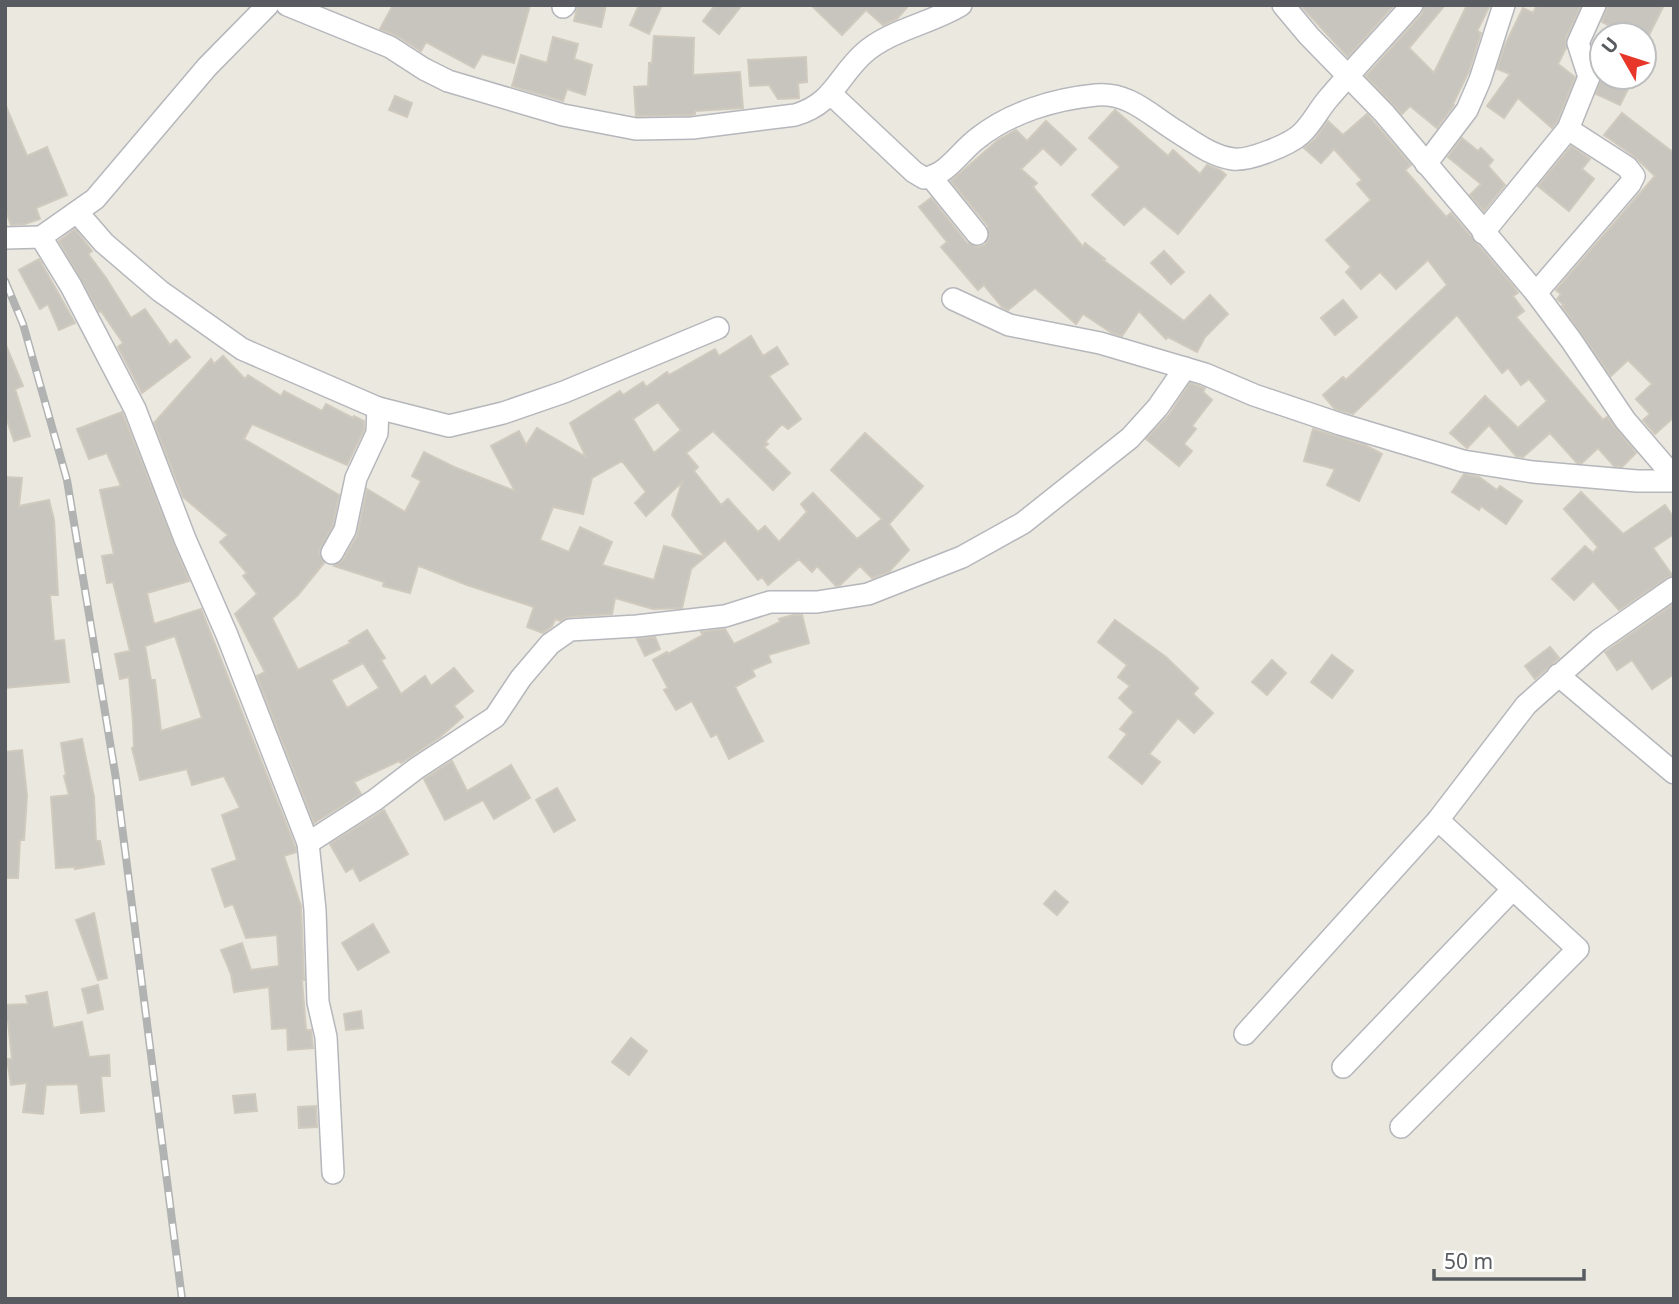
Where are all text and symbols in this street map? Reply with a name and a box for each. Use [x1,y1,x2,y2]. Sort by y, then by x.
north arrow [1588,21,1658,91]
text: U [1595,32,1624,59]
scale bar [1434,1238,1584,1282]
text: 50 m [1444,1247,1493,1275]

